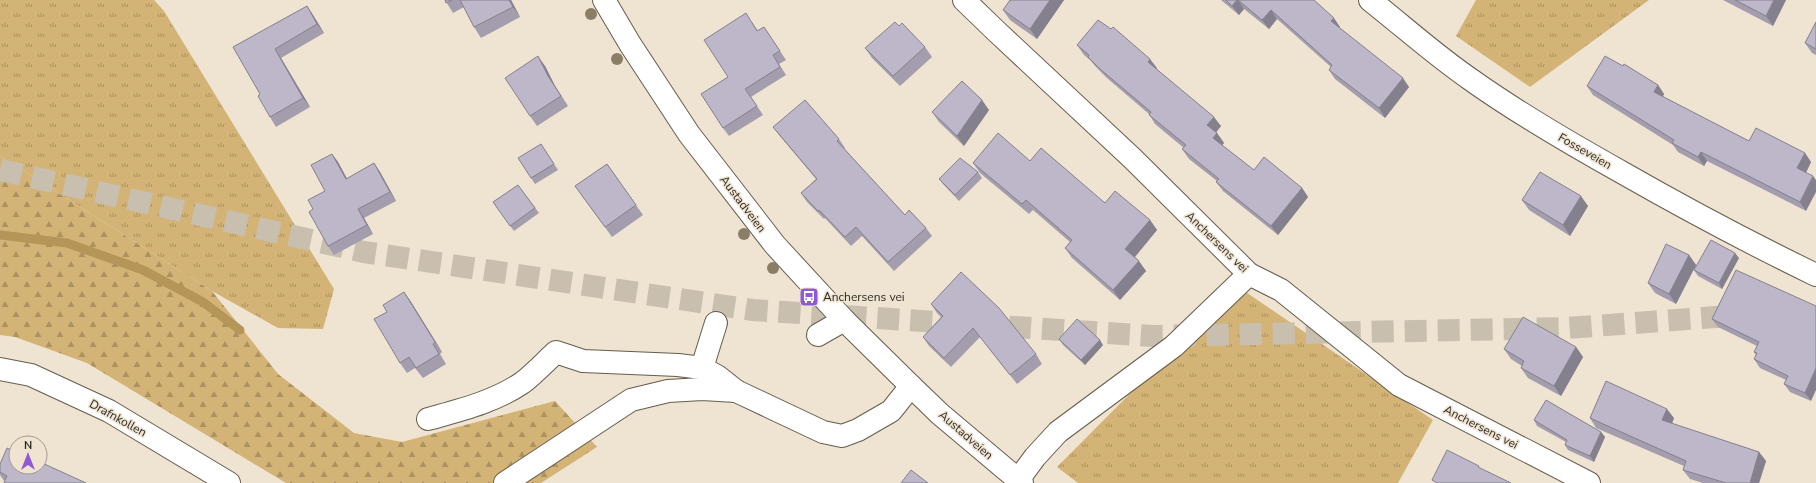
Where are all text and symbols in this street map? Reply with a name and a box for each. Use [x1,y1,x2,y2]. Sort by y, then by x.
street label: Fosseveien [1555,129,1615,173]
street label: Austadveien [716,172,770,236]
street label: Anchersens vei [1182,208,1252,276]
bus stop icon: Anchersens vei [798,286,820,308]
place label: Anchersens vei [823,289,905,305]
street label: Drafnkollen [87,396,149,440]
street label: Anchersens vei [1441,401,1521,453]
street label: Austadveien [935,407,997,463]
north arrow [8,435,48,475]
text: N [24,438,32,453]

